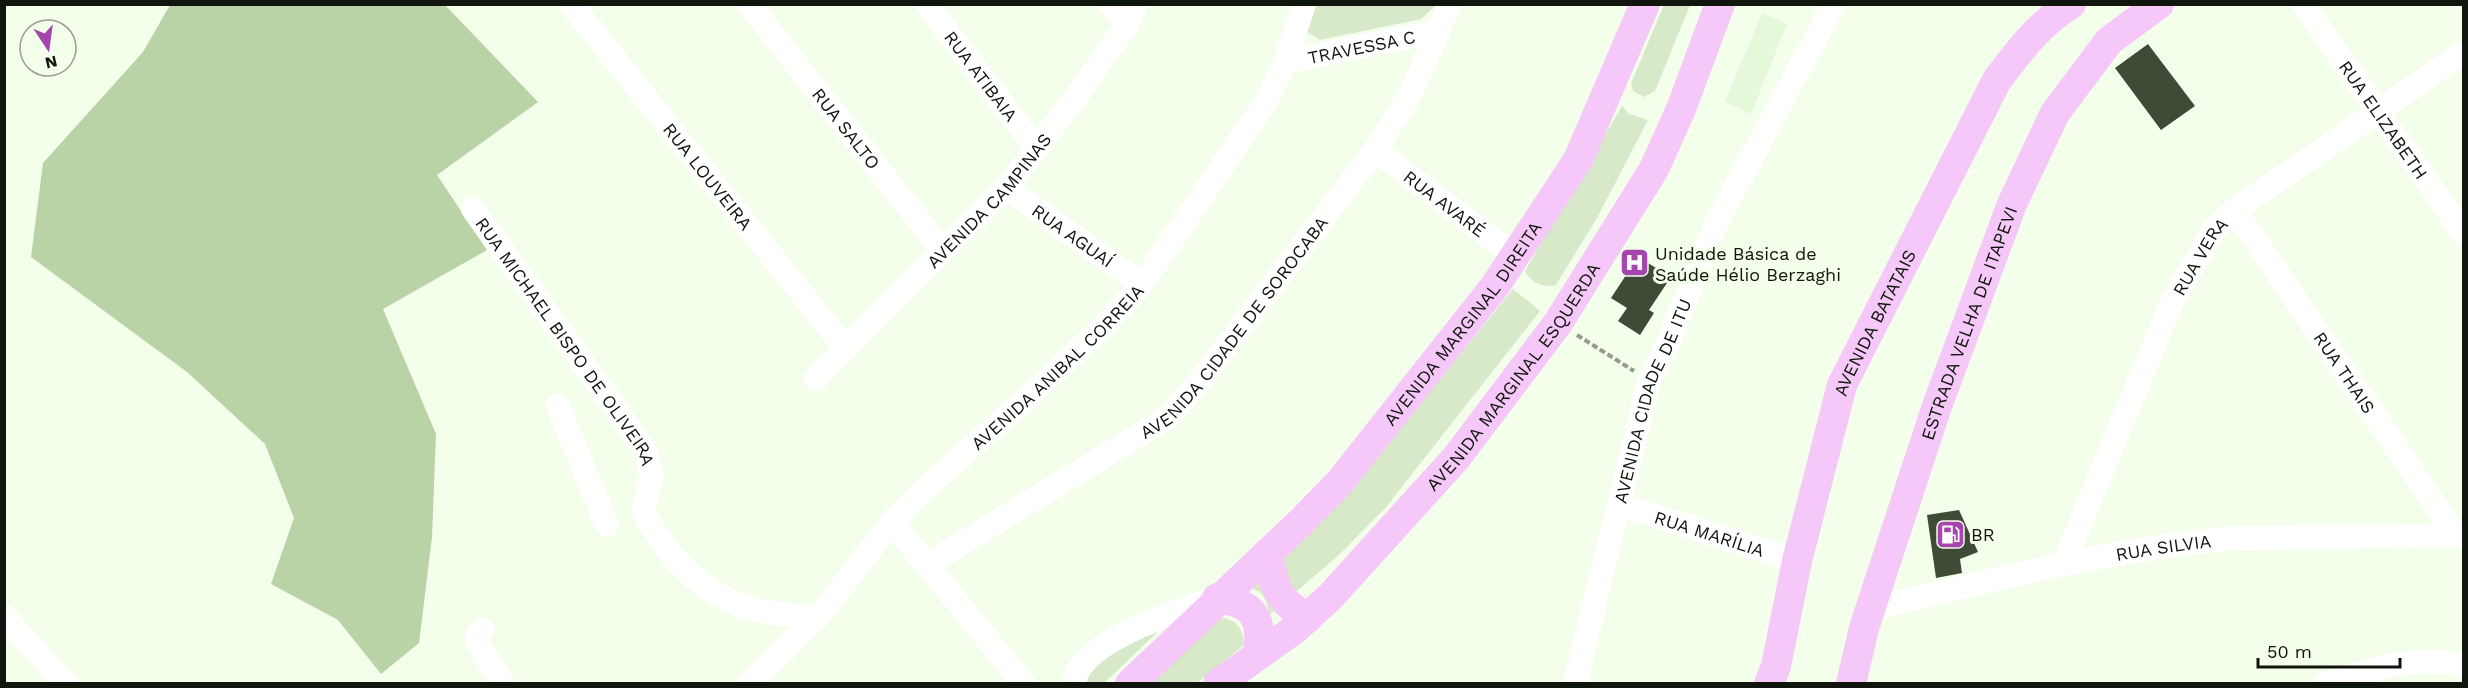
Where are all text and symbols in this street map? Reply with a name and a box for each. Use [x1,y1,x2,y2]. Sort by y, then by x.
north arrow [18,18,78,78]
street label: TRAVESSA C [1306,25,1417,68]
street label: RUA ATIBAIA [940,26,1022,125]
text: N [43,52,59,73]
street label: RUA ELIZABETH [2335,56,2433,183]
street label: RUA SALTO [808,83,885,173]
street label: RUA LOUVEIRA [659,118,757,234]
street label: AVENIDA CAMPINAS [922,129,1055,272]
street label: RUA AVARÉ [1400,165,1490,241]
street label: RUA AGUAÍ [1028,199,1118,271]
street label: ESTRADA VELHA DE ITAPEVI [1916,203,2021,442]
street label: AVENIDA CIDADE DE SOROCABA [1136,212,1332,443]
street label: RUA MICHAEL BISPO DE OLIVEIRA [472,213,659,468]
street label: RUA VERA [2168,213,2232,299]
street label: AVENIDA MARGINAL DIREITA [1379,217,1545,429]
place label: Unidade Básica de Saúde Hélio Berzaghi [1655,243,1841,285]
street label: AVENIDA BATATAIS [1829,246,1920,398]
hospital icon: Unidade Básica de Saúde Hélio Berzaghi [1618,247,1650,279]
street label: AVENIDA MARGINAL ESQUERDA [1421,258,1604,495]
street label: AVENIDA ANIBAL CORREIA [966,280,1148,454]
street label: AVENIDA CIDADE DE ITU [1609,295,1695,505]
street label: RUA THAIS [2310,327,2380,417]
street label: RUA MARÍLIA [1652,506,1767,561]
fuel station icon: BR [1934,518,1966,550]
place label: BR [1971,524,1995,545]
street label: RUA SILVIA [2114,530,2212,565]
scale bar [2258,631,2400,669]
text: 50 m [2267,641,2312,662]

